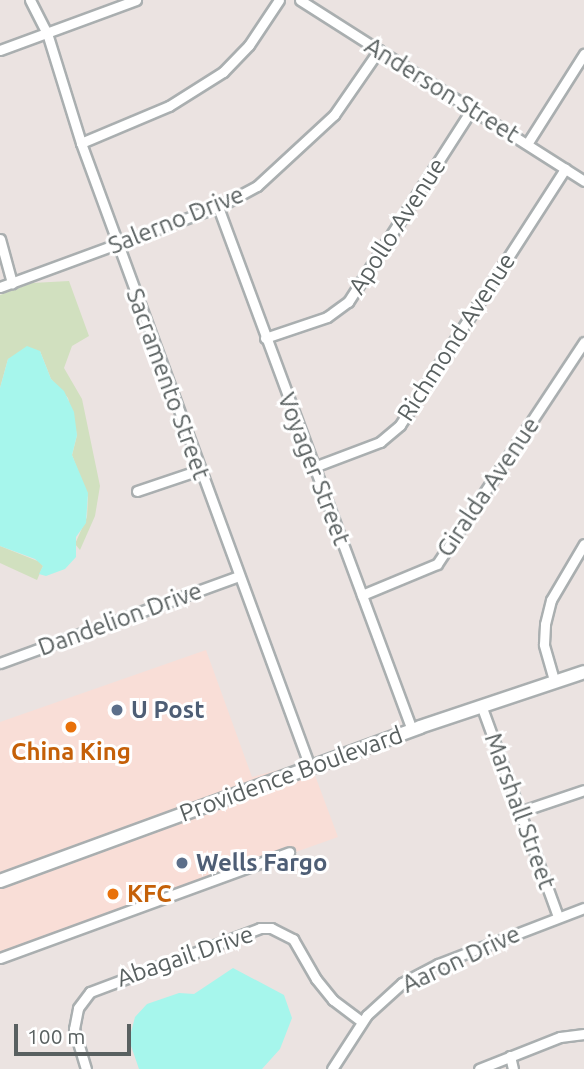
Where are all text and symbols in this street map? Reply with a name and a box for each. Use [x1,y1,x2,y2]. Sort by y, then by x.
street label: Anderson Street [360,31,524,149]
street label: Apollo Avenue [342,152,452,300]
street label: Salerno Drive [104,180,248,260]
street label: Richmond Avenue [391,248,521,426]
street label: Sacramento Street [120,285,216,483]
street label: Voyager Street [272,389,356,549]
street label: Giralda Avenue [431,412,545,562]
street label: Dandelion Drive [34,576,206,662]
place label: U Post [131,696,204,724]
marker: U Post [109,702,125,718]
marker: China King [63,719,79,735]
street label: Providence Boulevard [175,720,407,828]
street label: Marshall Street [478,729,562,893]
place label: China King [11,738,131,766]
place label: Wells Fargo [196,849,327,877]
marker: Wells Fargo [174,855,190,871]
place label: KFC [127,880,172,908]
marker: KFC [105,886,121,902]
street label: Abagail Drive [113,919,257,993]
street label: Aaron Drive [397,919,525,999]
scale bar [18,1010,135,1054]
text: 100 m [27,1024,85,1048]

